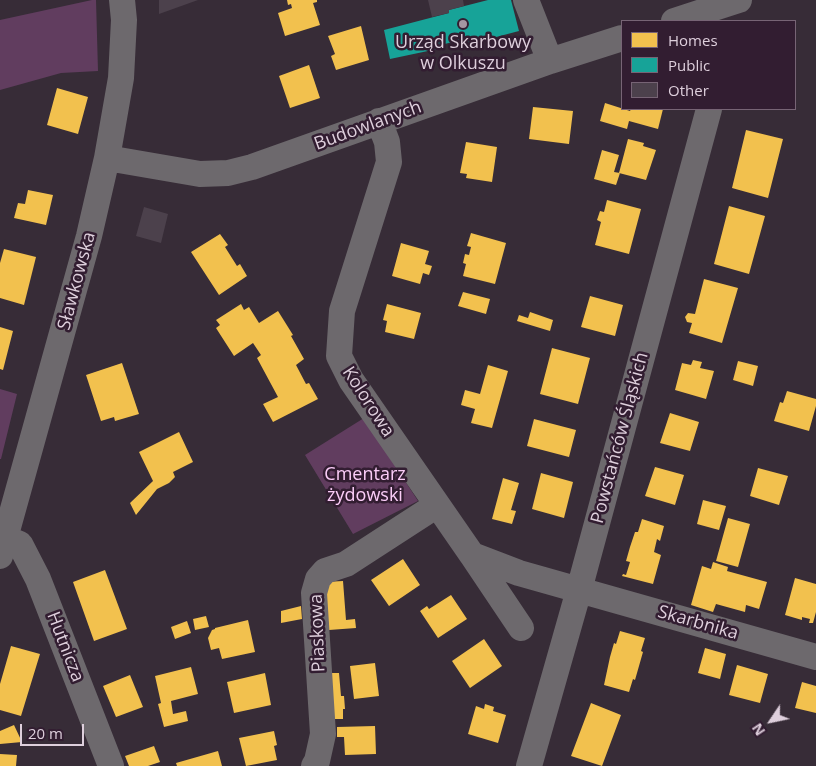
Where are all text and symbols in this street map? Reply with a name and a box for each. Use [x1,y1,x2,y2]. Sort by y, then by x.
marker: Urząd Skarbowy w Olkuszu [457,18,469,30]
legend [621,20,796,110]
text: Homes [668,30,718,50]
place label: Urząd Skarbowy w Olkuszu [395,32,531,74]
text: Public [668,55,710,75]
text: Other [668,80,709,100]
street label: Budowlanych [311,97,425,155]
street label: Sławkowska [54,230,100,332]
street label: Powstańców Śląskich [587,350,653,526]
street label: Kolorowa [337,363,399,441]
park label: Cmentarz żydowski [324,464,406,506]
street label: Piaskowa [306,594,330,672]
street label: Skarbnika [655,601,741,645]
street label: Hutnicza [42,609,88,685]
north arrow [746,696,796,746]
scale bar [22,714,86,746]
text: N [747,720,769,740]
text: 20 m [28,723,63,743]

